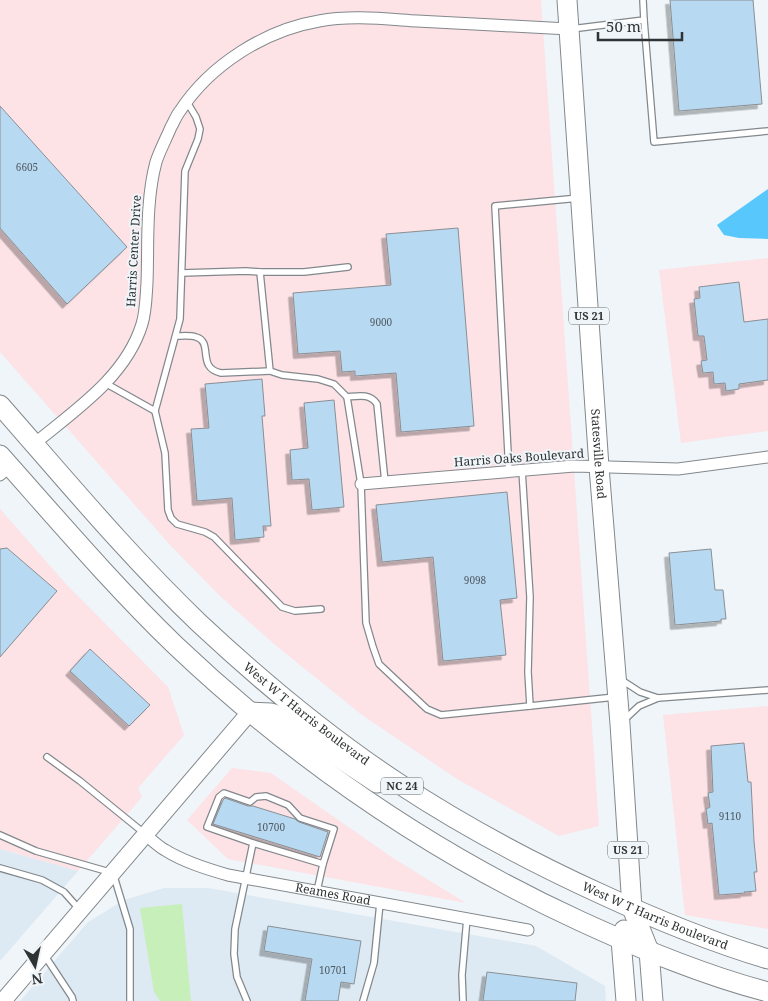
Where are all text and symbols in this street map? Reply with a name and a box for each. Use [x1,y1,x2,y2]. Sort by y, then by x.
scale bar [598,10,682,42]
text: 50 m [606,16,641,36]
house number: 6605 [16,160,38,174]
street label: Harris Center Drive [122,194,145,308]
road number: US 21 [569,308,609,324]
house number: 9000 [370,315,393,329]
street label: Statesville Road [587,408,611,500]
street label: Harris Oaks Boulevard [453,444,585,471]
house number: 9098 [464,573,487,587]
street label: West W T Harris Boulevard [240,658,374,769]
road number: NC 24 [381,778,423,794]
house number: 9110 [719,809,742,823]
house number: 10700 [257,820,285,834]
road number: US 21 [608,842,648,858]
street label: West W T Harris Boulevard [580,878,731,954]
street label: Reames Road [294,879,373,909]
north arrow [10,941,60,991]
house number: 10701 [319,963,347,977]
text: N [30,969,44,990]

